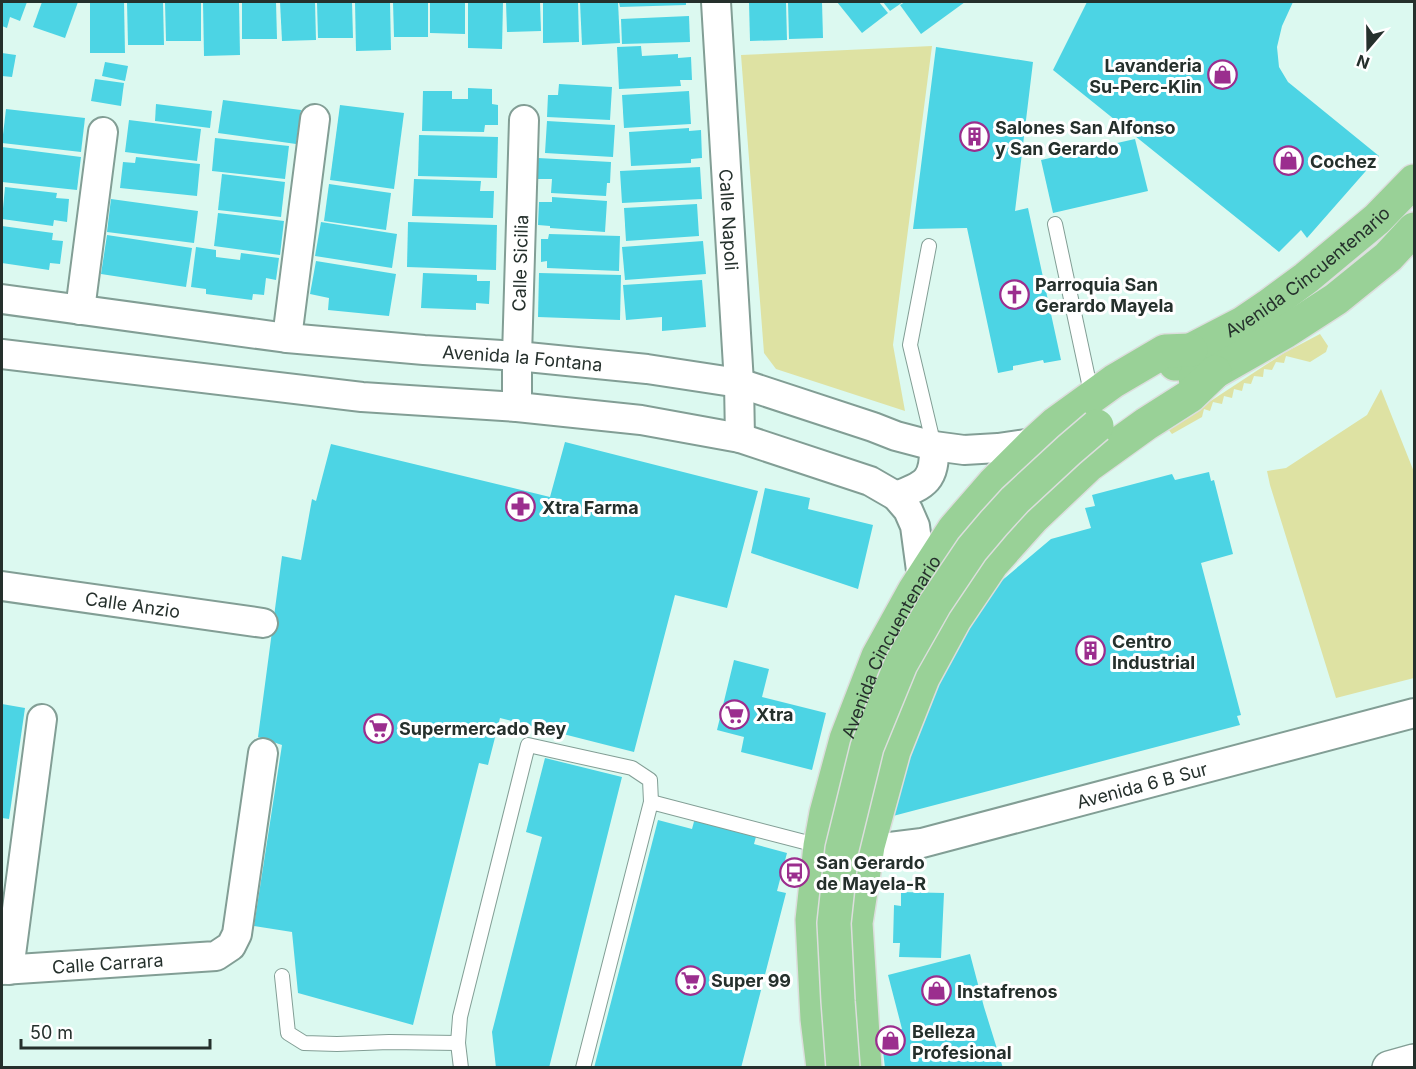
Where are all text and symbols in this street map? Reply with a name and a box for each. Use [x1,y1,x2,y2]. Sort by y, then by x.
north arrow [1338,18,1398,78]
text: N [1354,51,1372,74]
place label: Lavanderia Su-Perc-Klin [1089,55,1202,97]
shop icon: Lavanderia Su-Perc-Klin [1207,59,1239,91]
place label: Salones San Alfonso y San Gerardo [995,117,1176,159]
building icon: Salones San Alfonso y San Gerardo [958,121,990,153]
shop icon: Cochez [1273,145,1305,177]
place label: Cochez [1310,151,1377,172]
street label: Calle Napoli [716,168,743,271]
street label: Avenida Cincuentenario [1221,202,1394,341]
street label: Calle Sicilia [508,214,532,312]
place label: Parroquia San Gerardo Mayela [1035,274,1174,316]
church icon: Parroquia San Gerardo Mayela [998,278,1030,310]
street label: Avenida la Fontana [442,341,603,375]
pharmacy icon: Xtra Farma [505,491,537,523]
place label: Xtra Farma [542,497,639,518]
street label: Avenida Cincuentenario [837,551,945,741]
street label: Calle Anzio [84,587,182,622]
place label: Centro Industrial [1112,631,1195,673]
building icon: Centro Industrial [1075,635,1107,667]
supermarket icon: Xtra [719,698,751,730]
place label: Xtra [756,704,793,725]
supermarket icon: Supermercado Rey [362,712,394,744]
place label: Supermercado Rey [399,718,566,739]
street label: Avenida 6 B Sur [1074,757,1210,812]
place label: San Gerardo de Mayela-R [816,852,926,894]
bus stop icon: San Gerardo de Mayela-R [779,856,811,888]
street label: Calle Carrara [51,949,164,977]
supermarket icon: Super 99 [674,964,706,996]
place label: Super 99 [711,970,791,991]
shop icon: Instafrenos [920,975,952,1007]
place label: Instafrenos [957,981,1058,1002]
scale bar [21,1012,210,1050]
place label: Belleza Profesional [912,1021,1012,1063]
text: 50 m [30,1022,73,1043]
shop icon: Belleza Profesional [875,1025,907,1057]

